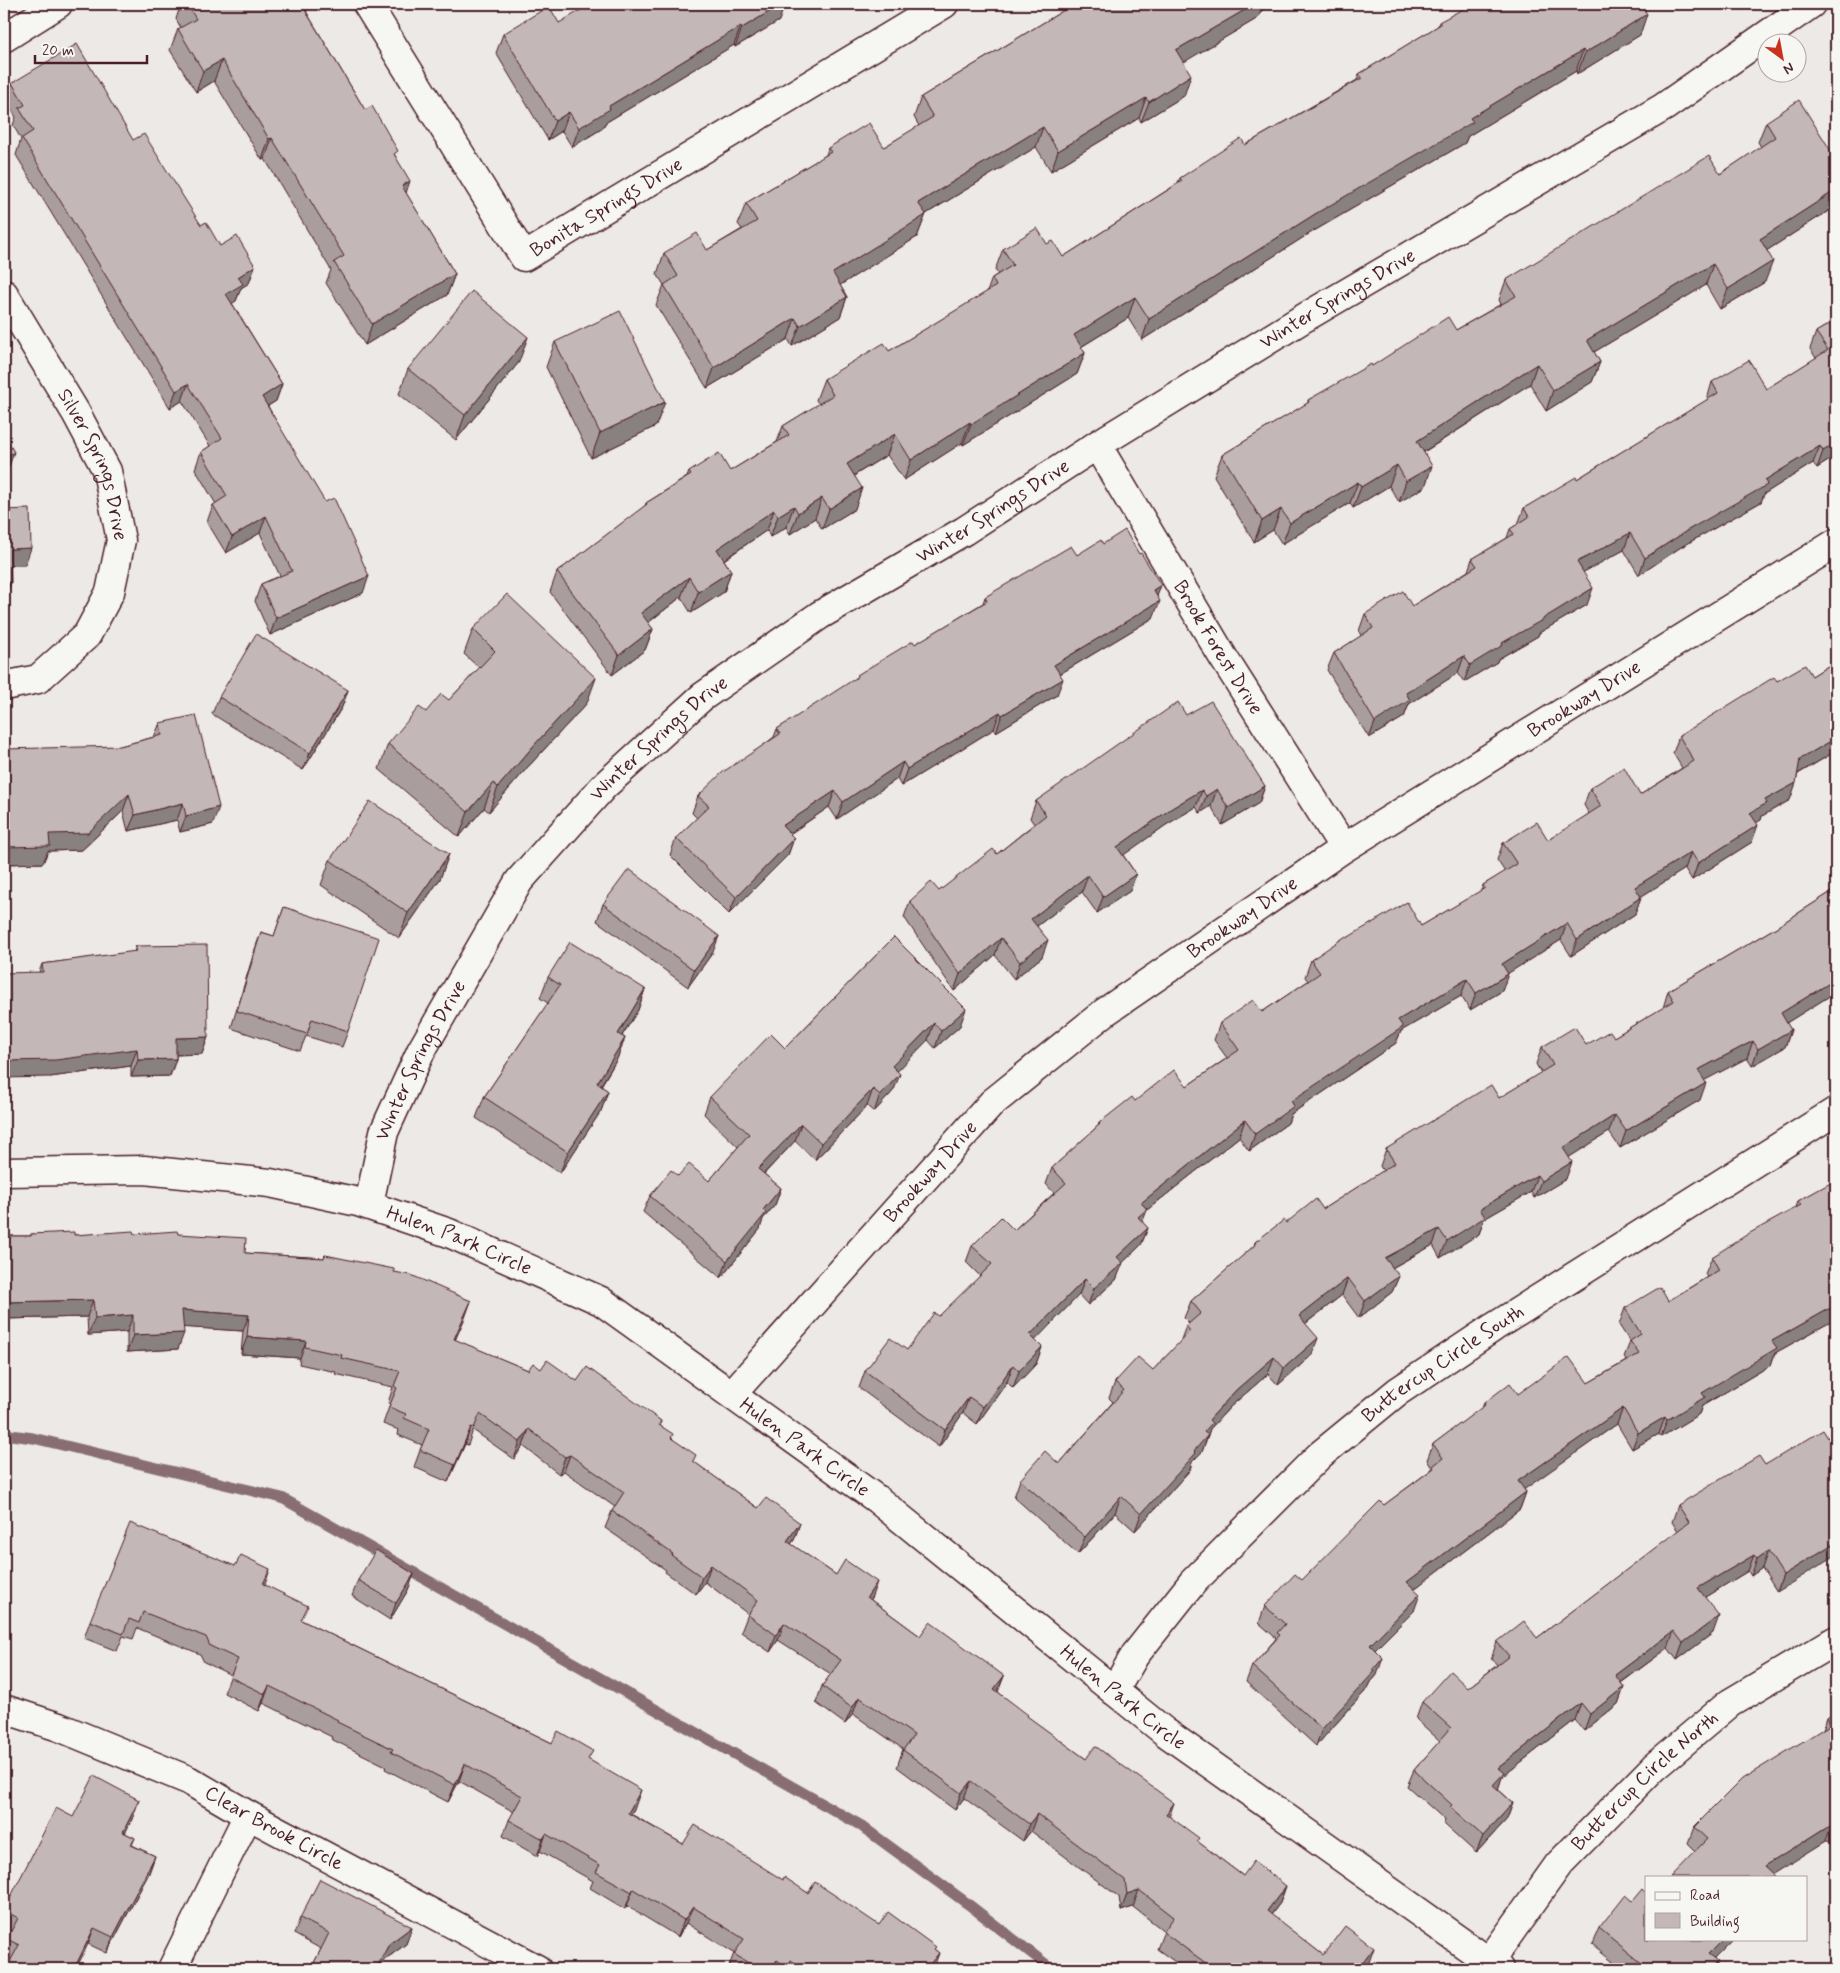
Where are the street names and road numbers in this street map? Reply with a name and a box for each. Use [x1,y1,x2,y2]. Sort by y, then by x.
street label: Bonita Springs Drive [525,151,688,264]
street label: Winter Springs Drive [1255,242,1421,356]
street label: Silver Springs Drive [51,383,134,543]
street label: Winter Springs Drive [911,453,1075,570]
street label: Brook Forest Drive [1167,575,1270,720]
street label: Brookway Drive [1523,654,1646,744]
street label: Winter Springs Drive [583,669,733,807]
street label: Brookway Drive [1182,870,1303,965]
street label: Winter Springs Drive [368,975,473,1145]
street label: Brookway Drive [878,1115,984,1229]
street label: Hulen Park Circle [383,1199,536,1282]
street label: Buttercup Circle South [1356,1298,1529,1429]
street label: Hulen Park Circle [734,1391,875,1503]
street label: Hulen Park Circle [1054,1639,1192,1756]
street label: Buttercup Circle North [1565,1705,1724,1857]
street label: Clear Brook Circle [200,1779,348,1877]

